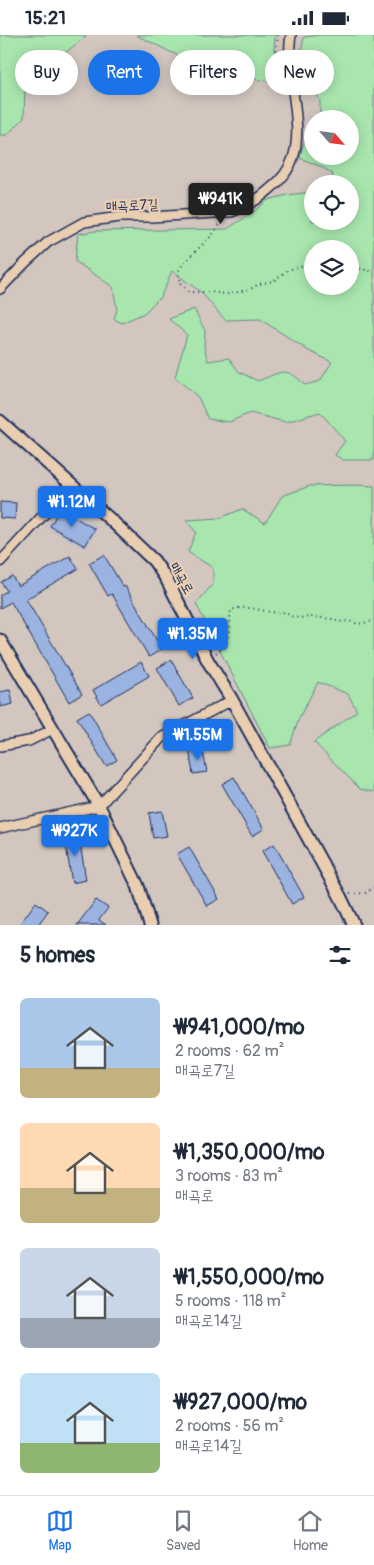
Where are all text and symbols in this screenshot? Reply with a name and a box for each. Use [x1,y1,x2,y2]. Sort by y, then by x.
text: 15:21 [25,6,66,30]
chip: Buy [15,50,78,95]
chip: Rent [88,50,160,95]
chip: Filters [170,50,255,95]
chip: New [265,50,334,95]
north arrow [304,110,359,165]
map controls [304,110,359,295]
button: locate [304,175,359,230]
pin: ₩941K [186,183,256,225]
text: ₩941K [199,189,243,209]
street label: 매곡로7길 [105,196,159,215]
button: layers [304,240,359,295]
pin: ₩1.12M [31,485,113,528]
text: ₩1.12M [49,492,95,512]
street label: 매곡로 [166,559,197,597]
pin: ₩1.35M [152,617,234,660]
text: ₩1.35M [169,624,217,644]
pin: ₩1.55M [157,719,239,761]
text: ₩1.55M [174,725,222,745]
pin: ₩927K [40,815,110,857]
text: ₩927K [53,821,97,841]
icon: filters [326,941,354,969]
text: 5 homes [20,942,95,969]
text: ₩941,000/mo [175,1014,305,1041]
icon: home [60,1018,120,1078]
text: 2 rooms · 62 m² [175,1041,284,1061]
text: 매곡로7길 [175,1061,235,1081]
text: ₩1,350,000/mo [175,1139,324,1166]
icon: home [60,1143,120,1203]
text: 3 rooms · 83 m² [175,1166,283,1186]
text: 매곡로 [175,1186,214,1206]
text: ₩1,550,000/mo [175,1264,324,1291]
icon: home [60,1268,120,1328]
text: 5 rooms · 118 m² [175,1291,286,1311]
text: 매곡로14길 [175,1311,242,1331]
text: ₩927,000/mo [175,1389,307,1416]
icon: home [60,1393,120,1453]
text: 2 rooms · 56 m² [175,1416,284,1436]
text: 매곡로14길 [175,1436,242,1456]
tab: Map [46,1507,74,1554]
tab: Saved [166,1507,201,1554]
tab: Home [293,1507,328,1554]

